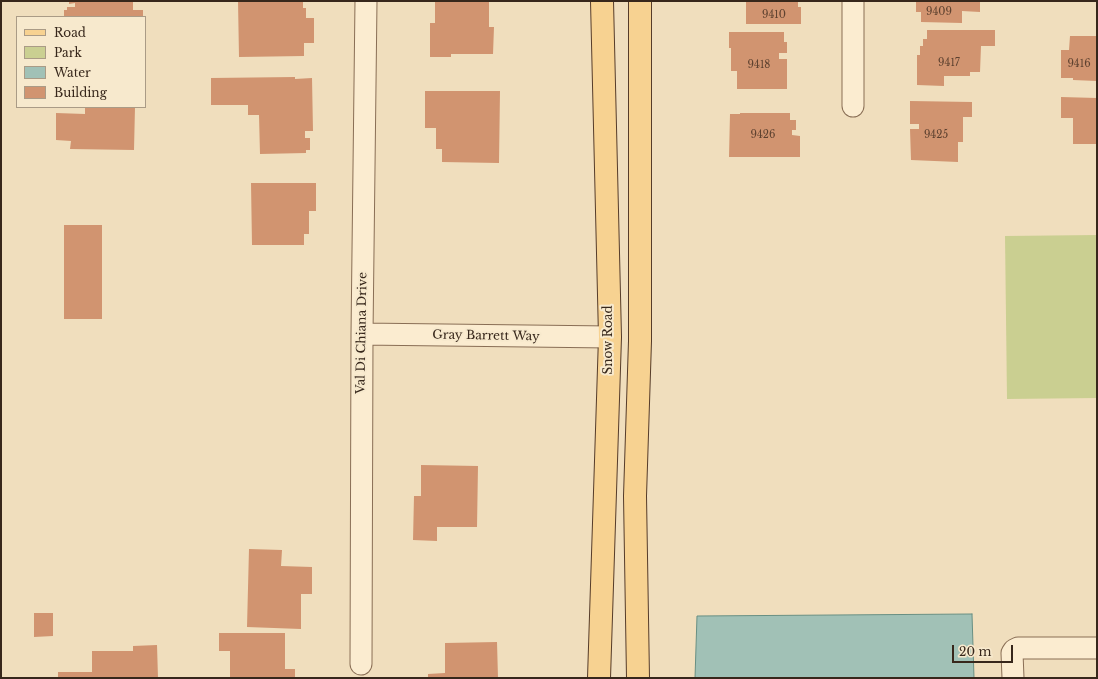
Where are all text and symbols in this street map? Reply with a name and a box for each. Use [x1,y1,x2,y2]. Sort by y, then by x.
house number: 9409 [926,6,952,18]
house number: 9410 [762,9,786,21]
legend [16,16,146,108]
text: Road [54,25,86,40]
text: Park [54,45,82,60]
house number: 9417 [938,57,960,69]
house number: 9416 [1067,58,1091,70]
house number: 9418 [748,59,770,71]
text: Water [54,65,91,80]
text: Building [54,85,107,100]
house number: 9426 [751,129,775,141]
house number: 9425 [924,129,948,141]
street label: Val Di Chiana Drive [354,272,370,394]
street label: Snow Road [602,305,616,375]
street label: Gray Barrett Way [432,328,540,344]
scale bar [954,637,1015,663]
text: 20 m [959,644,991,659]

